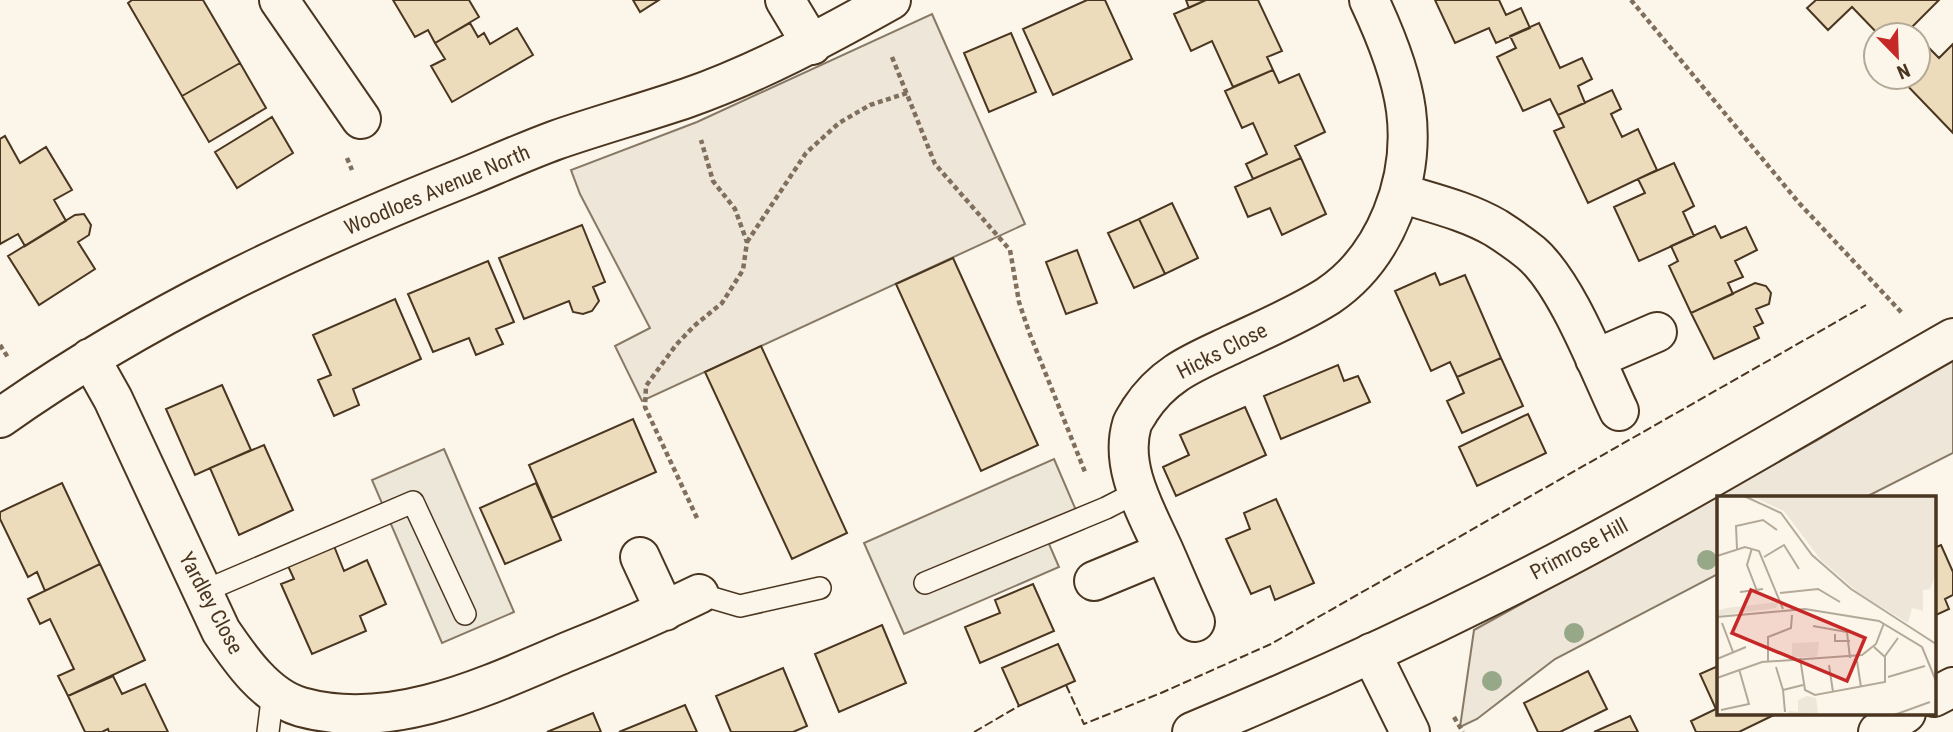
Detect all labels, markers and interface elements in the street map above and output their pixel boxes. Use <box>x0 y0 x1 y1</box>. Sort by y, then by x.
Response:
north arrow <box>1862 21 1932 91</box>
text: N <box>1894 58 1913 84</box>
street label: Woodloes Avenue North <box>341 140 533 240</box>
street label: Hicks Close <box>1173 318 1271 384</box>
inset map <box>1717 496 1936 714</box>
street label: Primrose Hill <box>1526 513 1632 585</box>
street label: Yardley Close <box>174 548 248 658</box>

